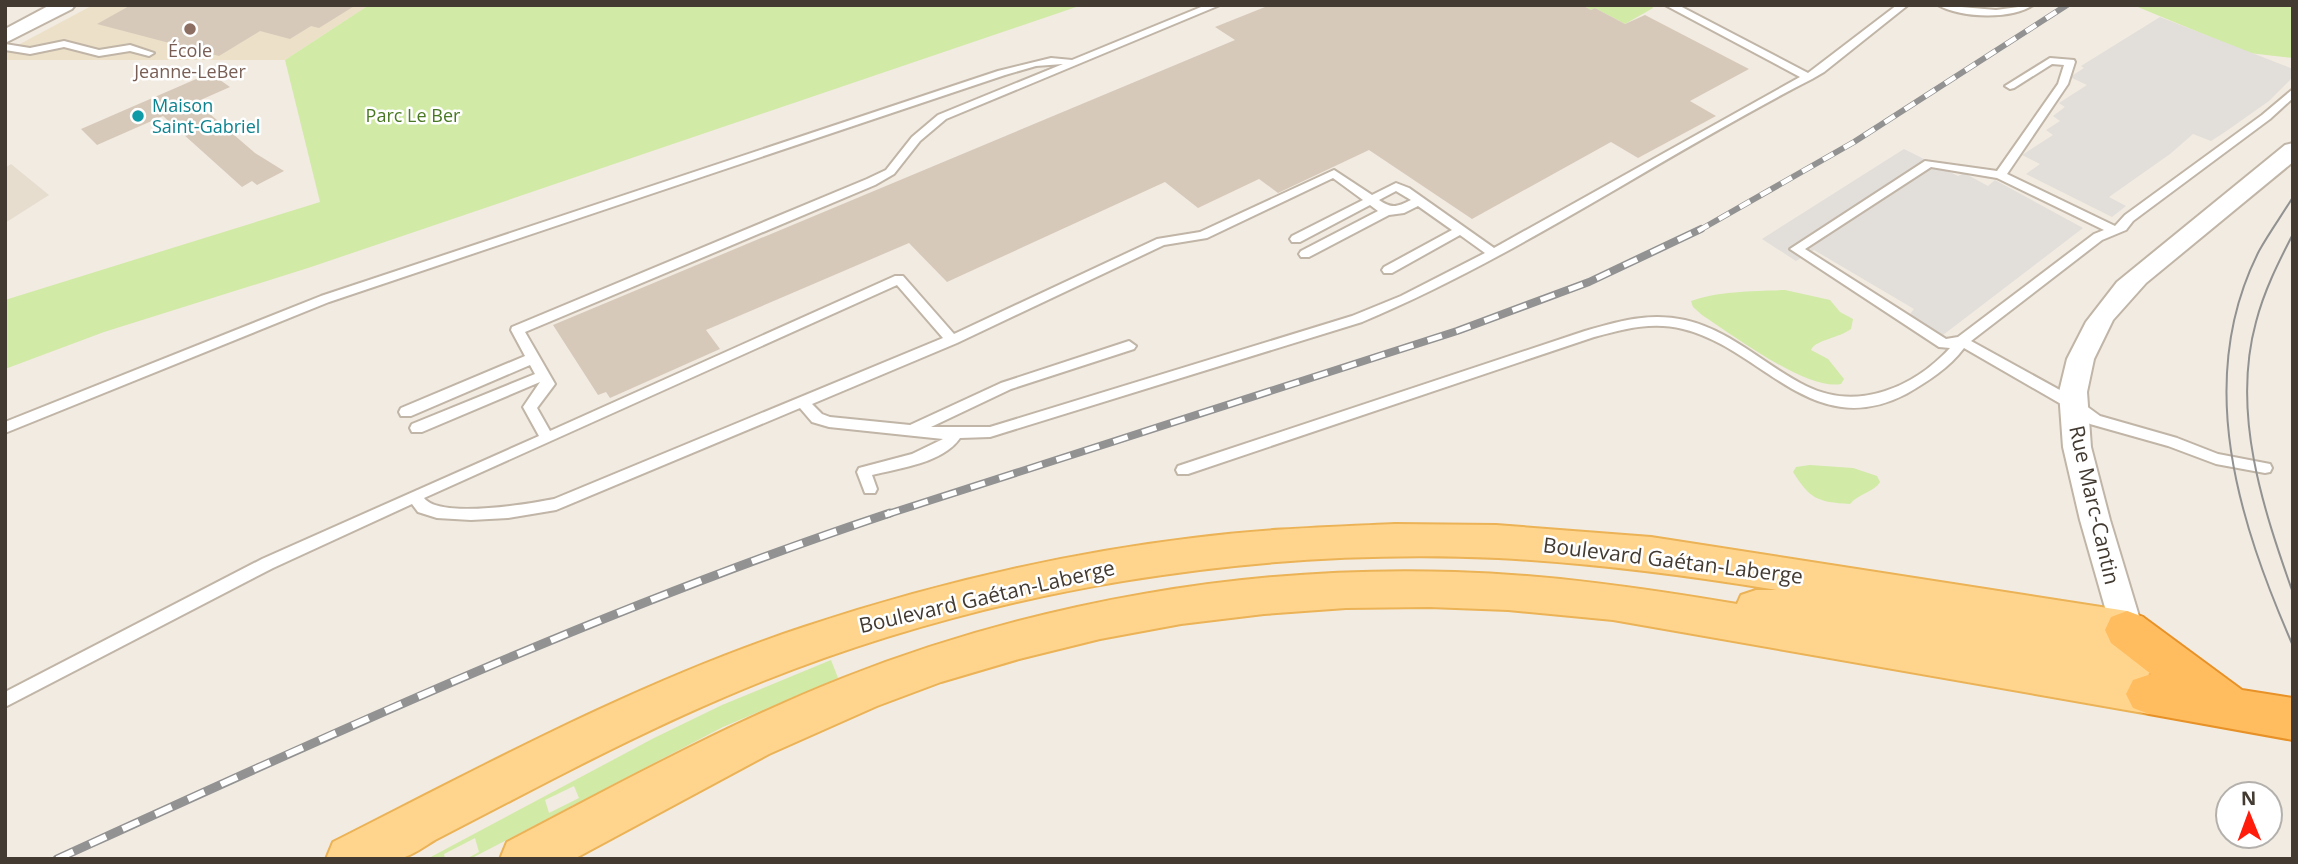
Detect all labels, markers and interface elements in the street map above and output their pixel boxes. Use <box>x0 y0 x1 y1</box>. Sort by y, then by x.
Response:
marker: École Jeanne-LeBer <box>182 21 198 37</box>
place label: École Jeanne-LeBer <box>132 38 246 83</box>
place label: Maison Saint-Gabriel <box>152 93 260 138</box>
park label: Parc Le Ber <box>366 103 461 127</box>
marker: Maison Saint-Gabriel <box>130 108 146 124</box>
street label: Rue Marc-Cantin <box>2063 422 2127 587</box>
street label: Boulevard Gaétan-Laberge <box>1541 530 1805 590</box>
street label: Boulevard Gaétan-Laberge <box>856 553 1117 639</box>
north arrow <box>2214 780 2284 850</box>
text: N <box>2241 785 2257 811</box>

